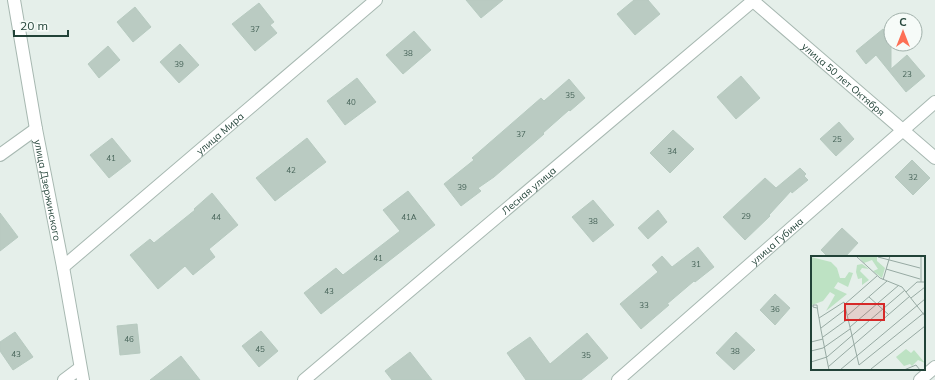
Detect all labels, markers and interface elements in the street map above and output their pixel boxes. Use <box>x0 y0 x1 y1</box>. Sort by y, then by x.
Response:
scale bar <box>14 12 68 38</box>
north arrow <box>883 12 923 52</box>
text: С <box>899 15 907 29</box>
text: 20 m <box>20 18 48 33</box>
house number: 37 <box>250 24 260 34</box>
street label: улица 50 лет Октября <box>799 40 888 119</box>
house number: 38 <box>403 48 413 58</box>
house number: 39 <box>174 59 184 69</box>
house number: 23 <box>902 69 912 79</box>
house number: 35 <box>565 90 575 100</box>
house number: 40 <box>346 97 356 107</box>
street label: улица Мира <box>194 110 247 158</box>
house number: 37 <box>516 129 526 139</box>
house number: 25 <box>832 134 842 144</box>
street label: улица Дзержинского <box>31 138 64 242</box>
house number: 34 <box>667 146 677 156</box>
house number: 41 <box>106 153 116 163</box>
street label: Лесная улица <box>499 164 559 217</box>
house number: 42 <box>286 165 296 175</box>
house number: 32 <box>908 172 918 182</box>
house number: 39 <box>457 182 467 192</box>
house number: 29 <box>741 211 751 221</box>
house number: 44 <box>211 212 221 222</box>
house number: 41А <box>401 212 417 222</box>
street label: улица Губина <box>748 215 806 268</box>
house number: 38 <box>588 216 598 226</box>
house number: 41 <box>373 253 383 263</box>
inset map <box>811 256 925 370</box>
house number: 31 <box>691 259 701 269</box>
house number: 43 <box>324 286 334 296</box>
house number: 33 <box>639 300 649 310</box>
house number: 36 <box>770 304 780 314</box>
house number: 46 <box>124 334 134 344</box>
house number: 45 <box>255 344 265 354</box>
house number: 38 <box>730 346 740 356</box>
house number: 43 <box>11 349 21 359</box>
house number: 35 <box>581 350 591 360</box>

